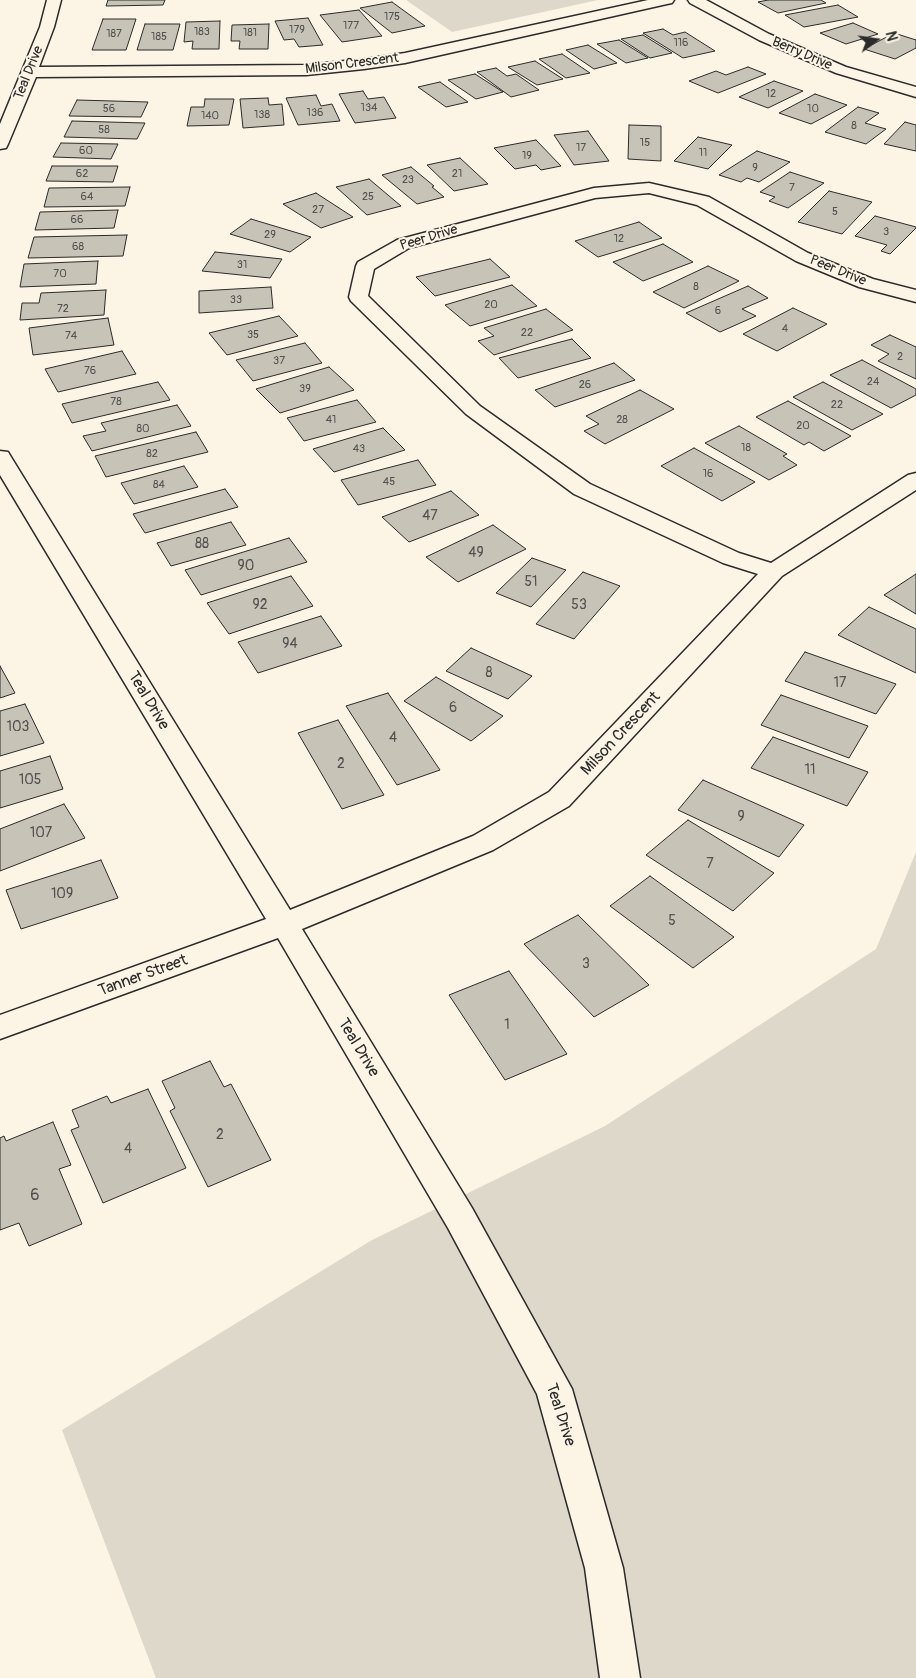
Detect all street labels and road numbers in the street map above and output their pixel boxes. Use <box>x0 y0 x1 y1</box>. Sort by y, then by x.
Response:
street label: Berry Drive <box>769 34 835 74</box>
street label: Teal Drive <box>11 44 47 102</box>
street label: Milson Crescent <box>304 50 400 78</box>
street label: Peer Drive <box>398 221 460 255</box>
street label: Peer Drive <box>807 252 869 290</box>
street label: Teal Drive <box>123 668 173 734</box>
street label: Milson Crescent <box>577 688 665 780</box>
street label: Tanner Street <box>96 951 190 1001</box>
street label: Teal Drive <box>333 1015 383 1081</box>
street label: Teal Drive <box>541 1381 579 1449</box>

